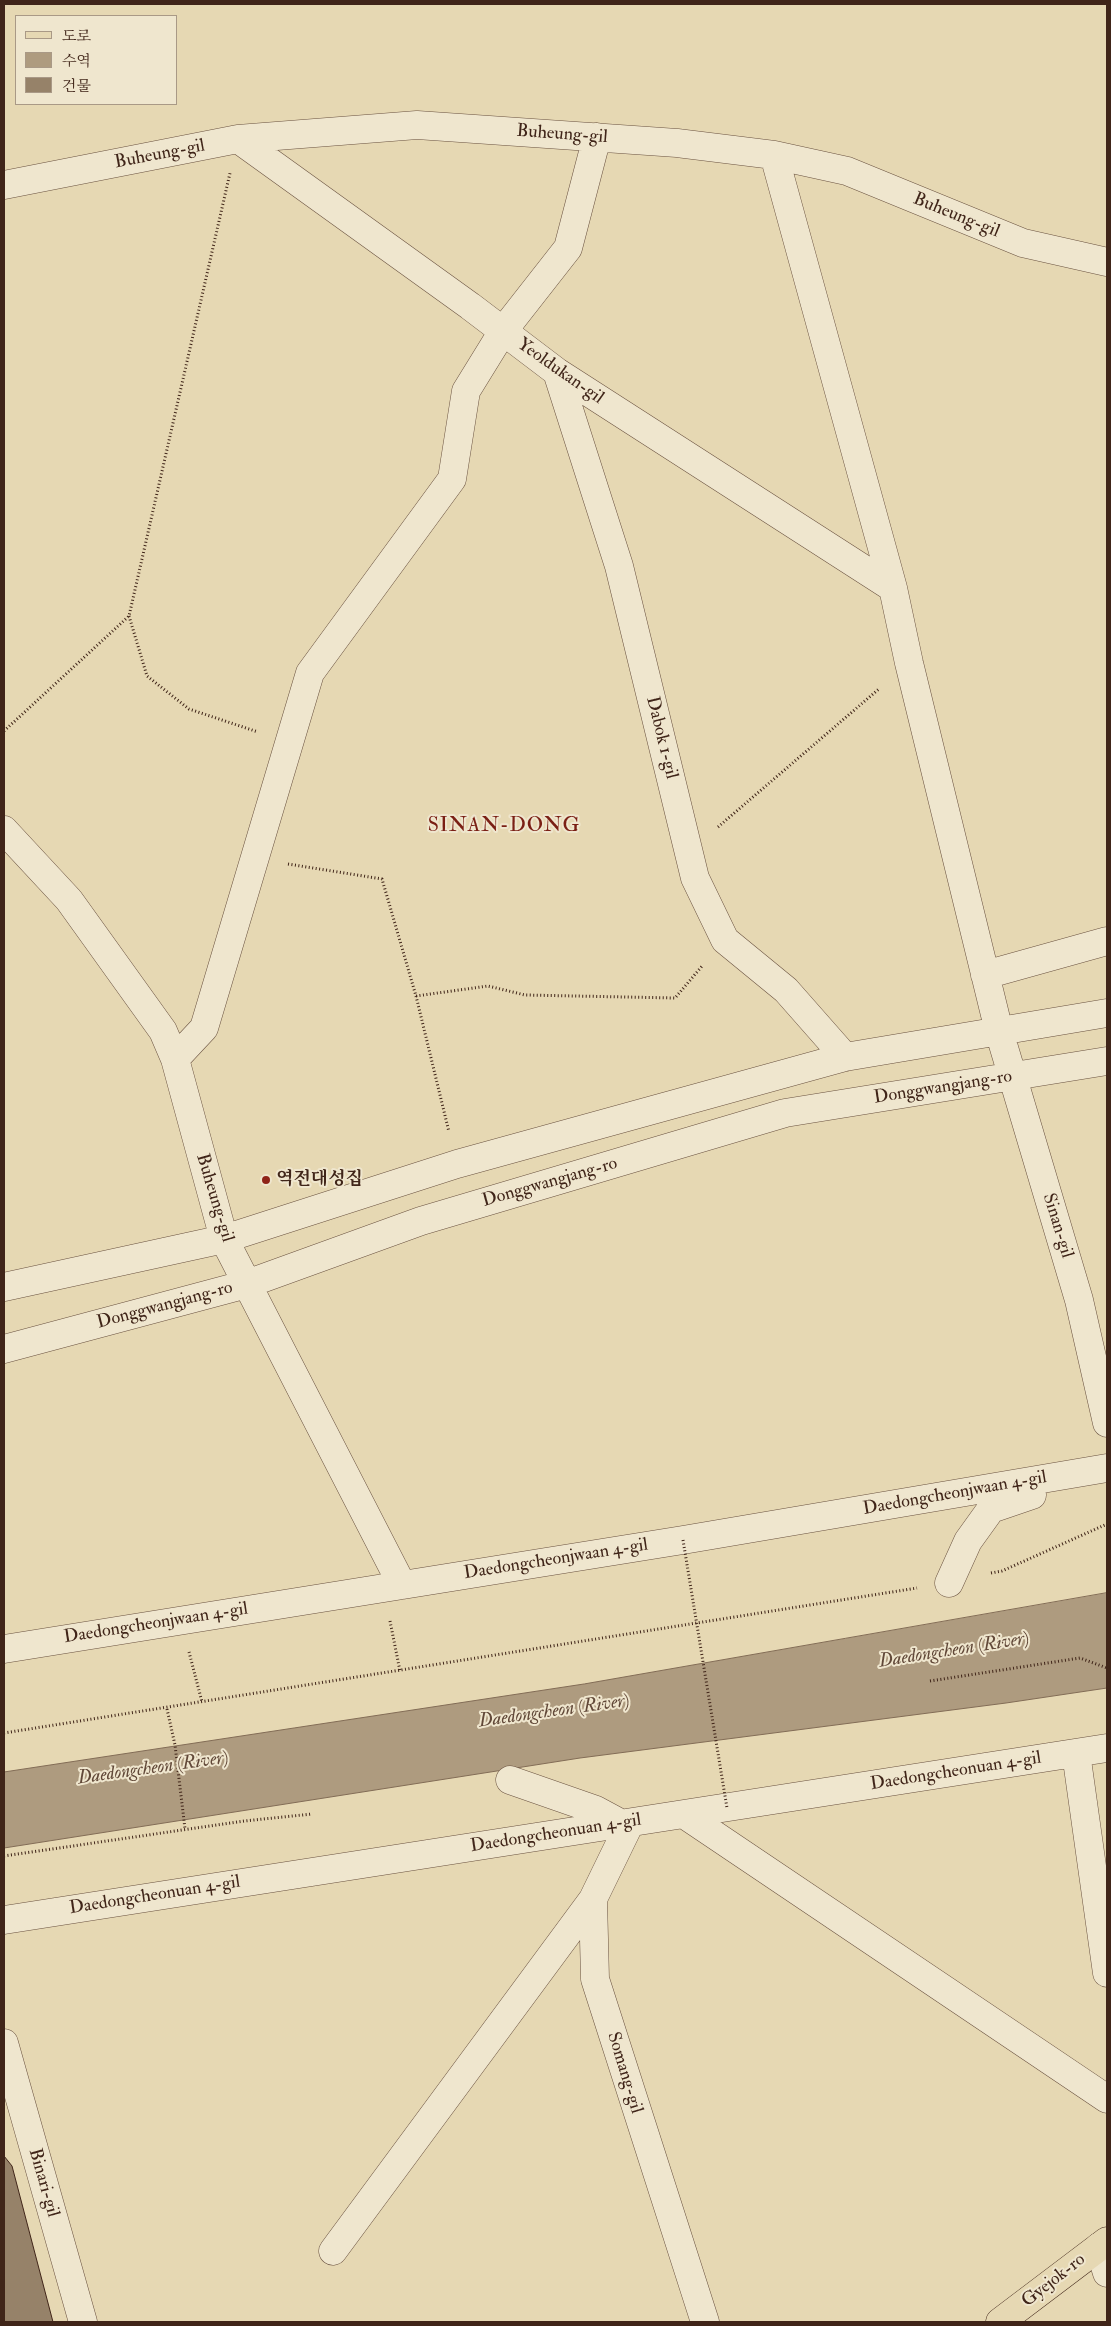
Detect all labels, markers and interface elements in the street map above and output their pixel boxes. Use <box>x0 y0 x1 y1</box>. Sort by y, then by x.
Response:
legend <box>15 15 178 105</box>
text: 도로 <box>62 27 91 46</box>
text: 수역 <box>62 52 91 71</box>
text: 건물 <box>62 77 91 96</box>
street label: Buheung-gil <box>516 121 608 149</box>
street label: Buheung-gil <box>113 136 207 174</box>
street label: Buheung-gil <box>910 189 1002 243</box>
street label: Yeoldukan-gil <box>513 334 607 410</box>
street label: Dabok 1-gil <box>640 695 682 781</box>
district label: SINAN-DONG <box>426 815 582 839</box>
street label: Donggwangjang-ro <box>872 1066 1014 1110</box>
street label: Buheung-gil <box>190 1151 238 1245</box>
street label: Donggwangjang-ro <box>480 1153 620 1213</box>
place label: 역전대성집 <box>276 1169 363 1191</box>
marker: 역전대성집 <box>260 1174 272 1186</box>
street label: Sinan-gil <box>1037 1191 1077 1261</box>
street label: Donggwangjang-ro <box>95 1277 235 1335</box>
street label: Daedongcheonjwaan 4-gil <box>862 1467 1048 1521</box>
street label: Daedongcheonjwaan 4-gil <box>462 1535 650 1585</box>
street label: Daedongcheonjwaan 4-gil <box>62 1599 250 1649</box>
water label: Daedongcheon (River) <box>877 1628 1031 1674</box>
water label: Daedongcheon (River) <box>477 1690 631 1734</box>
water label: Daedongcheon (River) <box>76 1747 230 1791</box>
street label: Daedongcheonuan 4-gil <box>869 1748 1043 1796</box>
street label: Daedongcheonuan 4-gil <box>469 1810 643 1858</box>
street label: Daedongcheonuan 4-gil <box>68 1872 242 1920</box>
street label: Somang-gil <box>601 2030 647 2116</box>
street label: Binari-gil <box>23 2146 63 2220</box>
street label: Gyejok-ro <box>1018 2249 1090 2313</box>

